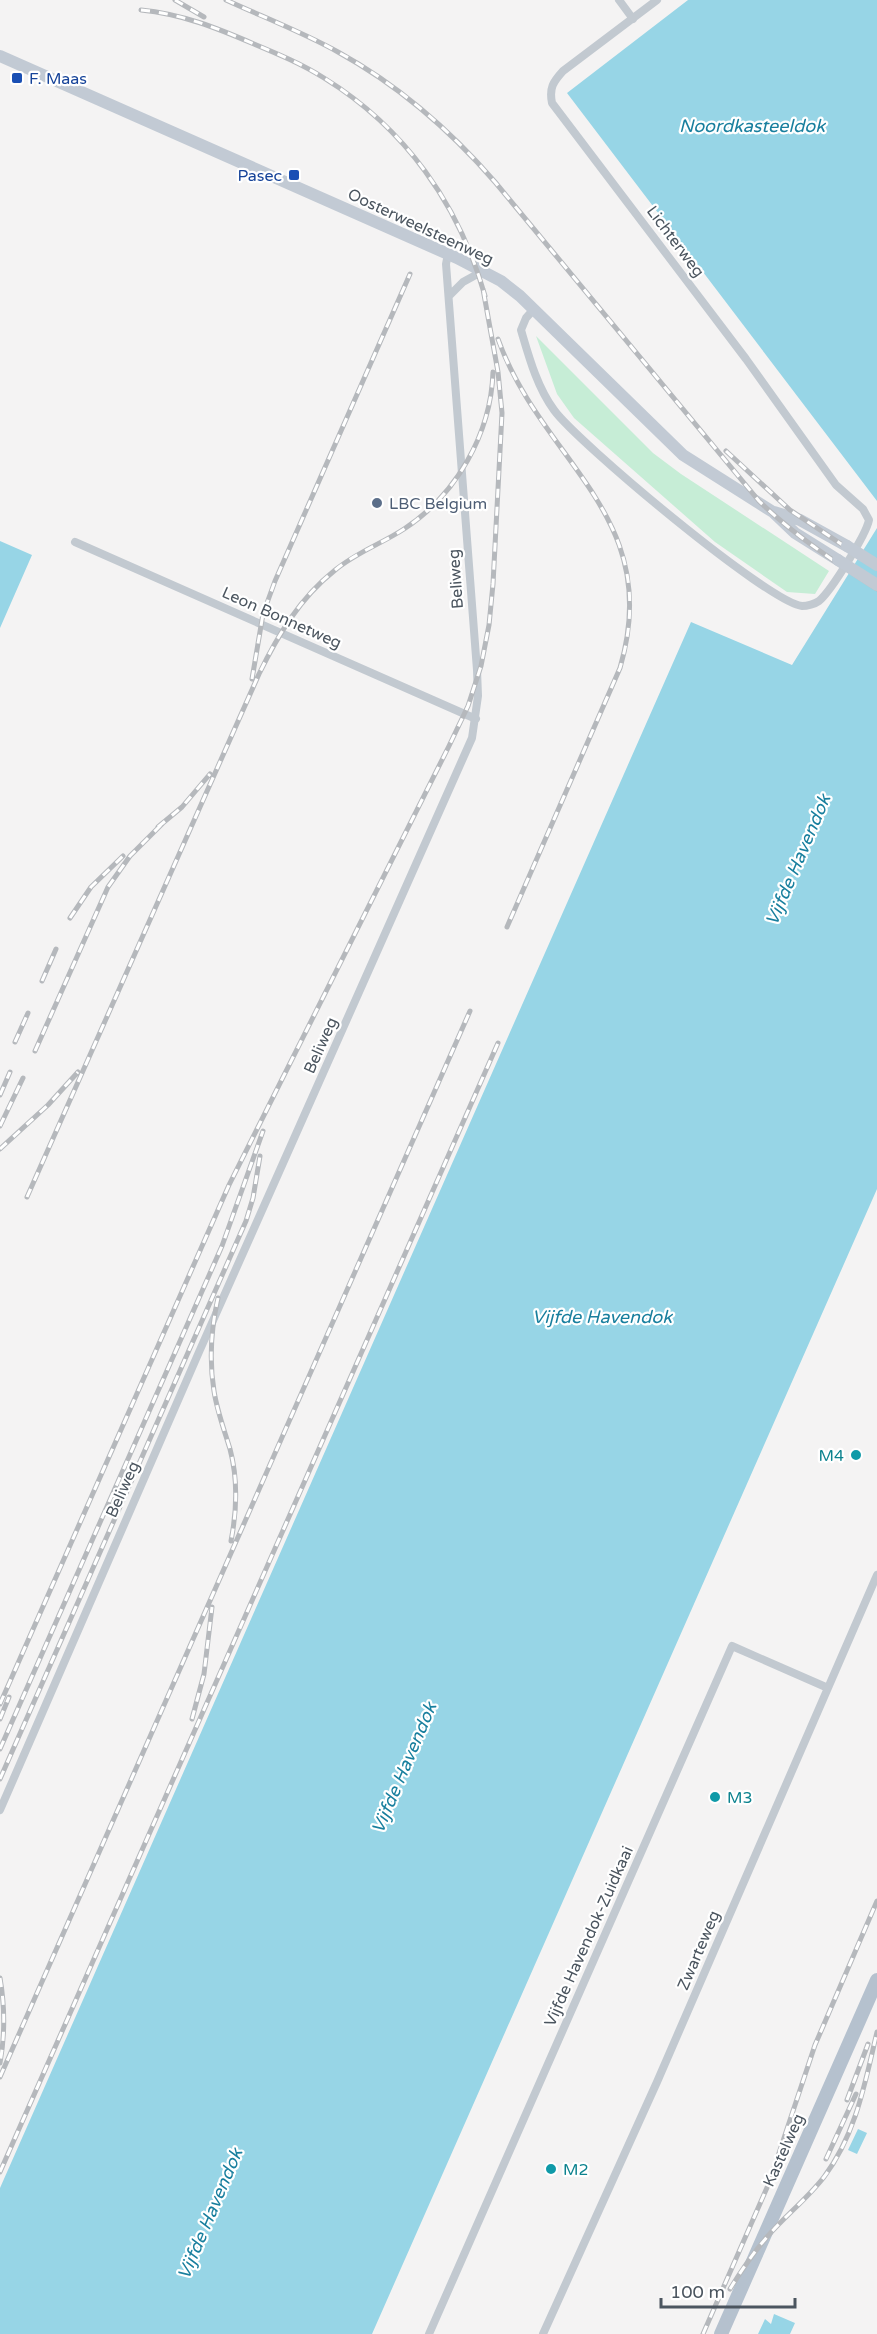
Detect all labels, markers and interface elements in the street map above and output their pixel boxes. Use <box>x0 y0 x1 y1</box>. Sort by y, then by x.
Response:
place label: F. Maas <box>29 69 87 89</box>
marker: F. Maas <box>10 71 24 85</box>
water label: Noordkasteeldok <box>679 115 826 137</box>
place label: Pasec <box>237 166 282 186</box>
marker: Pasec <box>287 168 301 182</box>
street label: Oosterweelsteenweg <box>344 184 497 270</box>
street label: Lichterweg <box>642 202 709 281</box>
place label: LBC Belgium <box>389 494 487 514</box>
marker: LBC Belgium <box>370 496 384 510</box>
street label: Beliweg <box>444 548 468 609</box>
street label: Leon Bonnetweg <box>219 583 345 653</box>
water label: Vijfde Havendok <box>760 790 836 929</box>
street label: Beliweg <box>300 1014 342 1077</box>
water label: Vijfde Havendok <box>532 1306 673 1328</box>
place label: M4 <box>818 1446 844 1466</box>
marker: M4 <box>849 1448 863 1462</box>
street label: Beliweg <box>102 1458 144 1521</box>
water label: Vijfde Havendok <box>366 1698 442 1837</box>
place label: M3 <box>727 1788 753 1808</box>
marker: M3 <box>708 1790 722 1804</box>
street label: Vijfde Havendok-Zuidkaai <box>540 1843 638 2030</box>
street label: Zwarteweg <box>673 1908 725 1993</box>
street label: Kastelweg <box>759 2111 809 2190</box>
water label: Vijfde Havendok <box>172 2144 248 2283</box>
place label: M2 <box>563 2160 589 2180</box>
marker: M2 <box>544 2162 558 2176</box>
scale bar <box>661 2271 794 2309</box>
text: 100 m <box>670 2281 725 2303</box>

